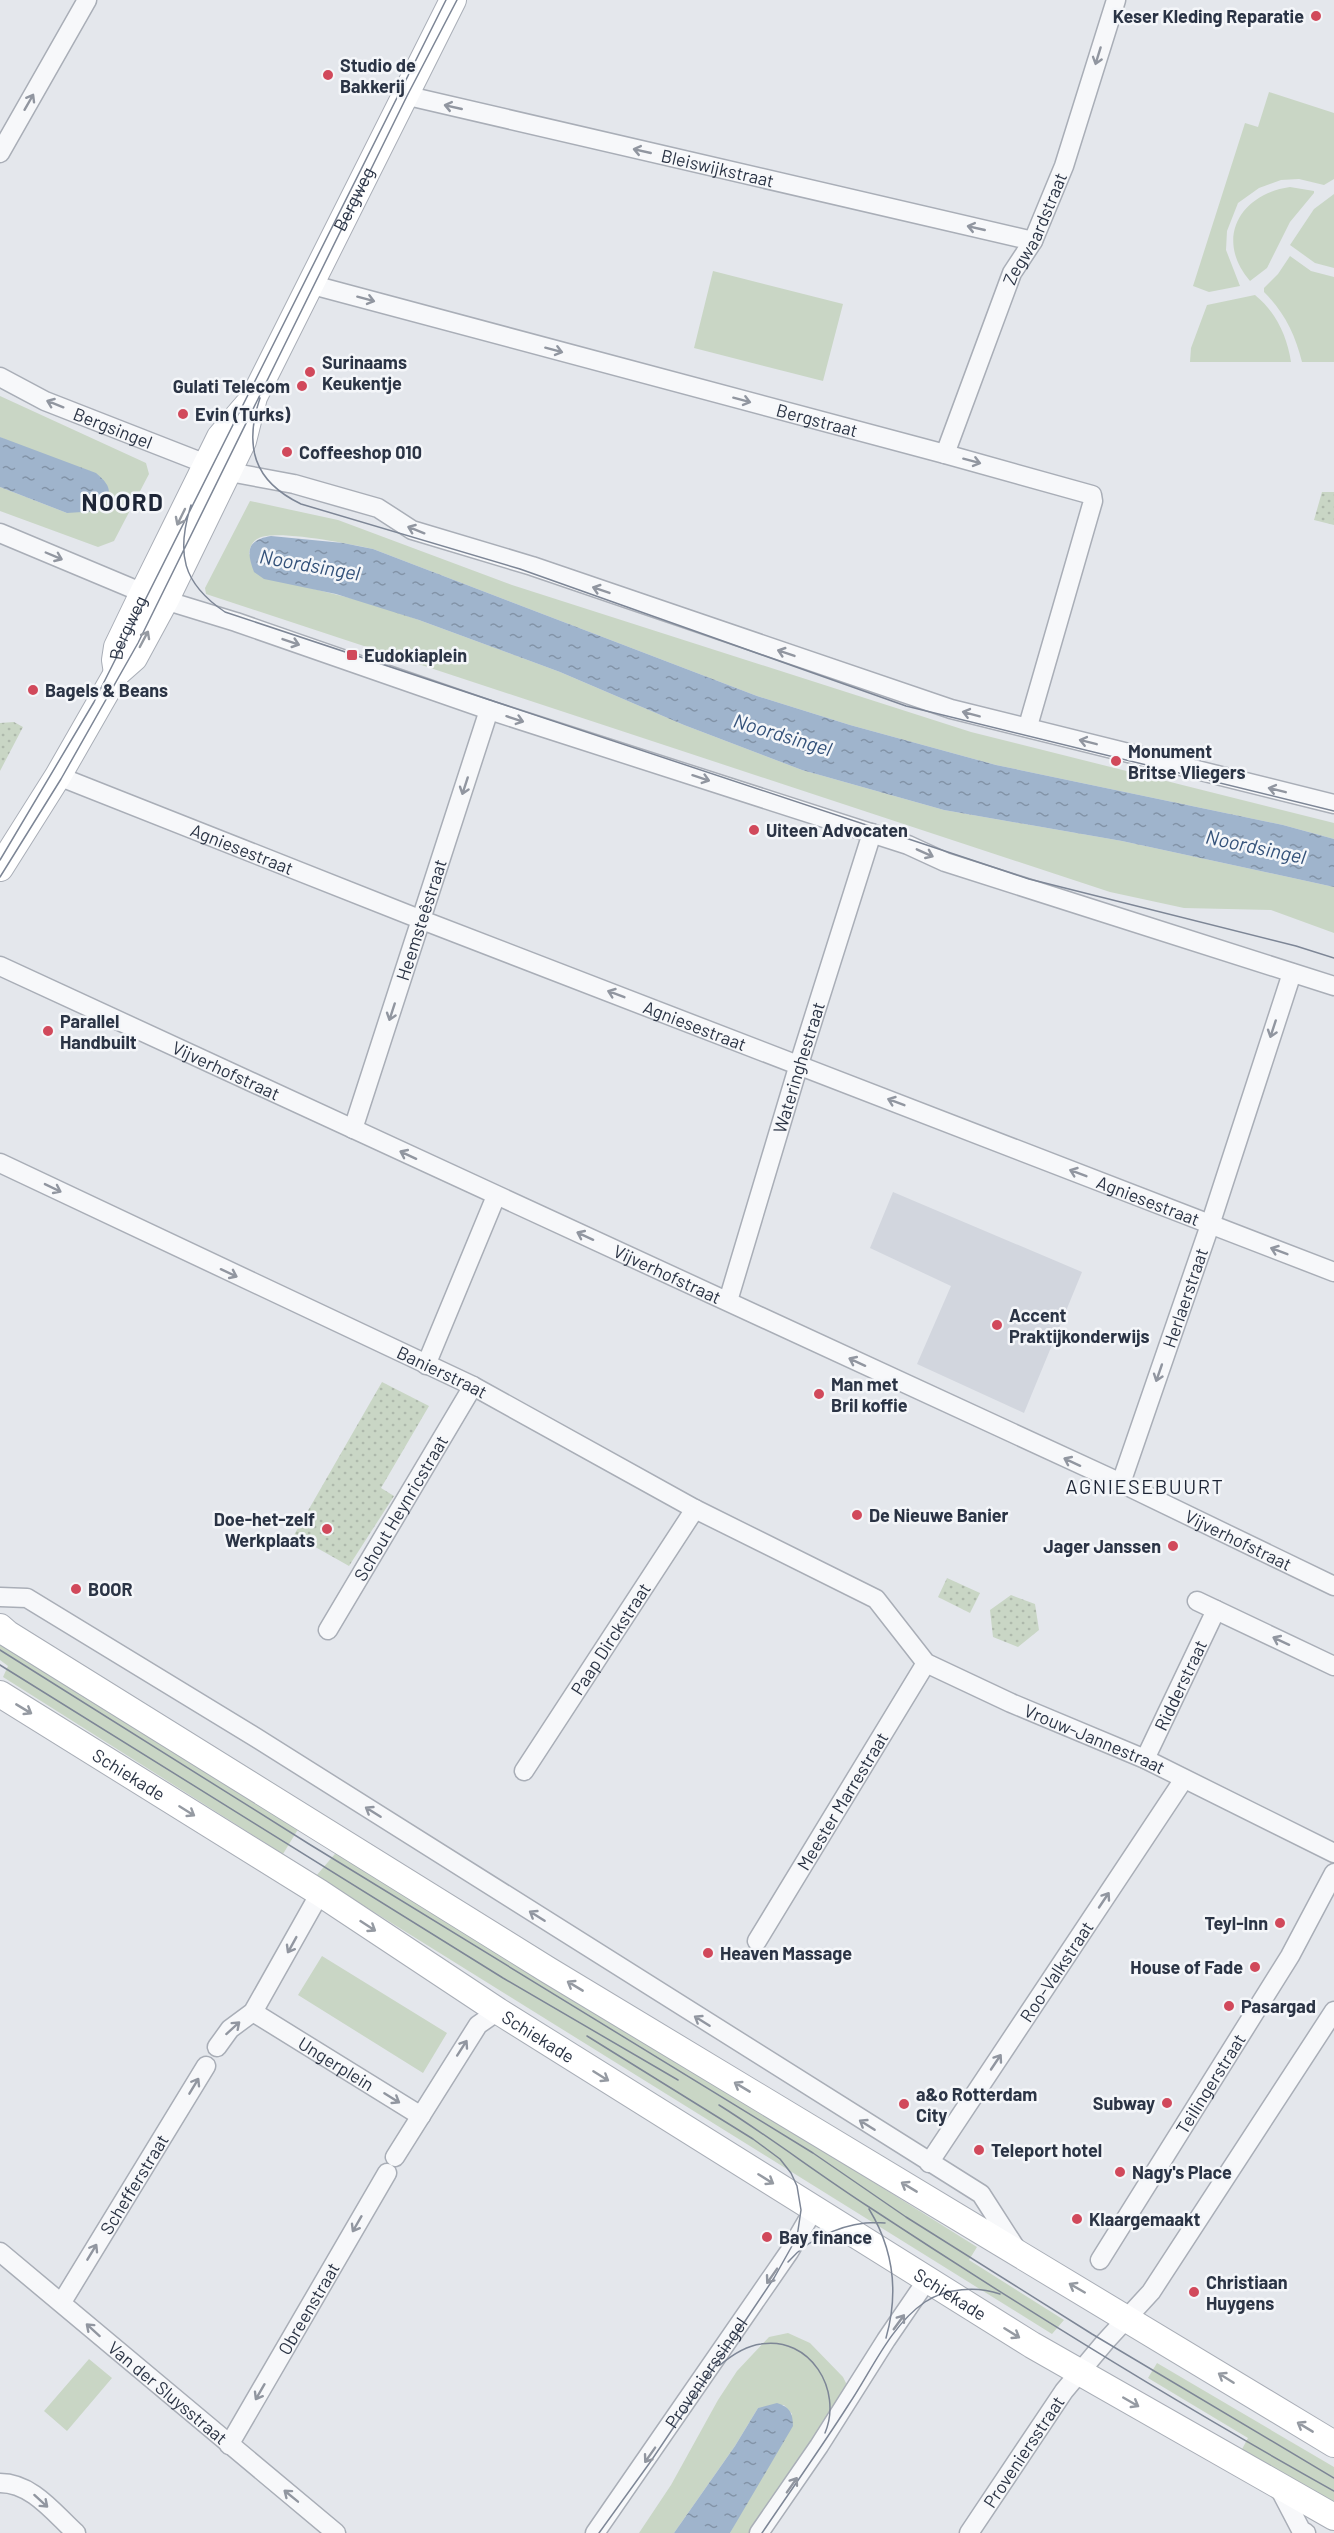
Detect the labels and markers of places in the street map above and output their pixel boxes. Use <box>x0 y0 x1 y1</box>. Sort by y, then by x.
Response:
place label: Keser Kleding Reparatie <box>1113 5 1304 27</box>
marker: Keser Kleding Reparatie <box>1309 9 1323 23</box>
place label: Studio de Bakkerij <box>340 54 416 97</box>
marker: Studio de Bakkerij <box>321 68 335 82</box>
place label: Surinaams Keukentje <box>322 351 407 394</box>
marker: Surinaams Keukentje <box>303 365 317 379</box>
place label: Gulati Telecom <box>173 375 290 397</box>
marker: Gulati Telecom <box>295 379 309 393</box>
place label: Evin (Turks) <box>195 403 291 425</box>
marker: Evin (Turks) <box>176 407 190 421</box>
place label: Coffeeshop 010 <box>299 441 422 463</box>
marker: Coffeeshop 010 <box>280 445 294 459</box>
place label: Eudokiaplein <box>364 644 467 666</box>
marker: Eudokiaplein <box>345 648 359 662</box>
place label: Bagels & Beans <box>45 679 168 701</box>
marker: Bagels & Beans <box>26 683 40 697</box>
place label: Monument Britse Vliegers <box>1128 740 1246 783</box>
marker: Monument Britse Vliegers <box>1109 754 1123 768</box>
place label: Uiteen Advocaten <box>766 819 908 841</box>
marker: Uiteen Advocaten <box>747 823 761 837</box>
place label: Parallel Handbuilt <box>60 1010 137 1053</box>
marker: Parallel Handbuilt <box>41 1024 55 1038</box>
place label: Accent Praktijkonderwijs <box>1009 1304 1150 1347</box>
marker: Accent Praktijkonderwijs <box>990 1318 1004 1332</box>
place label: Man met Bril koffie <box>831 1373 908 1416</box>
marker: Man met Bril koffie <box>812 1387 826 1401</box>
place label: De Nieuwe Banier <box>869 1504 1009 1526</box>
place label: Doe-het-zelf Werkplaats <box>214 1508 315 1551</box>
marker: De Nieuwe Banier <box>850 1508 864 1522</box>
marker: Doe-het-zelf Werkplaats <box>320 1522 334 1536</box>
place label: Jager Janssen <box>1043 1535 1161 1557</box>
marker: Jager Janssen <box>1166 1539 1180 1553</box>
place label: BOOR <box>88 1578 133 1600</box>
marker: BOOR <box>69 1582 83 1596</box>
place label: Teyl-Inn <box>1204 1912 1268 1934</box>
marker: Teyl-Inn <box>1273 1916 1287 1930</box>
place label: Heaven Massage <box>720 1942 852 1964</box>
marker: Heaven Massage <box>701 1946 715 1960</box>
place label: House of Fade <box>1130 1956 1243 1978</box>
marker: House of Fade <box>1248 1960 1262 1974</box>
place label: Pasargad <box>1241 1995 1316 2017</box>
marker: Pasargad <box>1222 1999 1236 2013</box>
place label: a&o Rotterdam City <box>916 2083 1037 2126</box>
place label: Subway <box>1093 2092 1155 2114</box>
marker: Subway <box>1160 2096 1174 2110</box>
marker: a&o Rotterdam City <box>897 2097 911 2111</box>
place label: Teleport hotel <box>991 2139 1102 2161</box>
marker: Teleport hotel <box>972 2143 986 2157</box>
place label: Nagy's Place <box>1132 2161 1232 2183</box>
marker: Nagy's Place <box>1113 2165 1127 2179</box>
place label: Klaargemaakt <box>1089 2208 1201 2230</box>
marker: Klaargemaakt <box>1070 2212 1084 2226</box>
place label: Bay finance <box>779 2226 872 2248</box>
marker: Bay finance <box>760 2230 774 2244</box>
place label: Christiaan Huygens <box>1206 2271 1288 2314</box>
marker: Christiaan Huygens <box>1187 2285 1201 2299</box>

